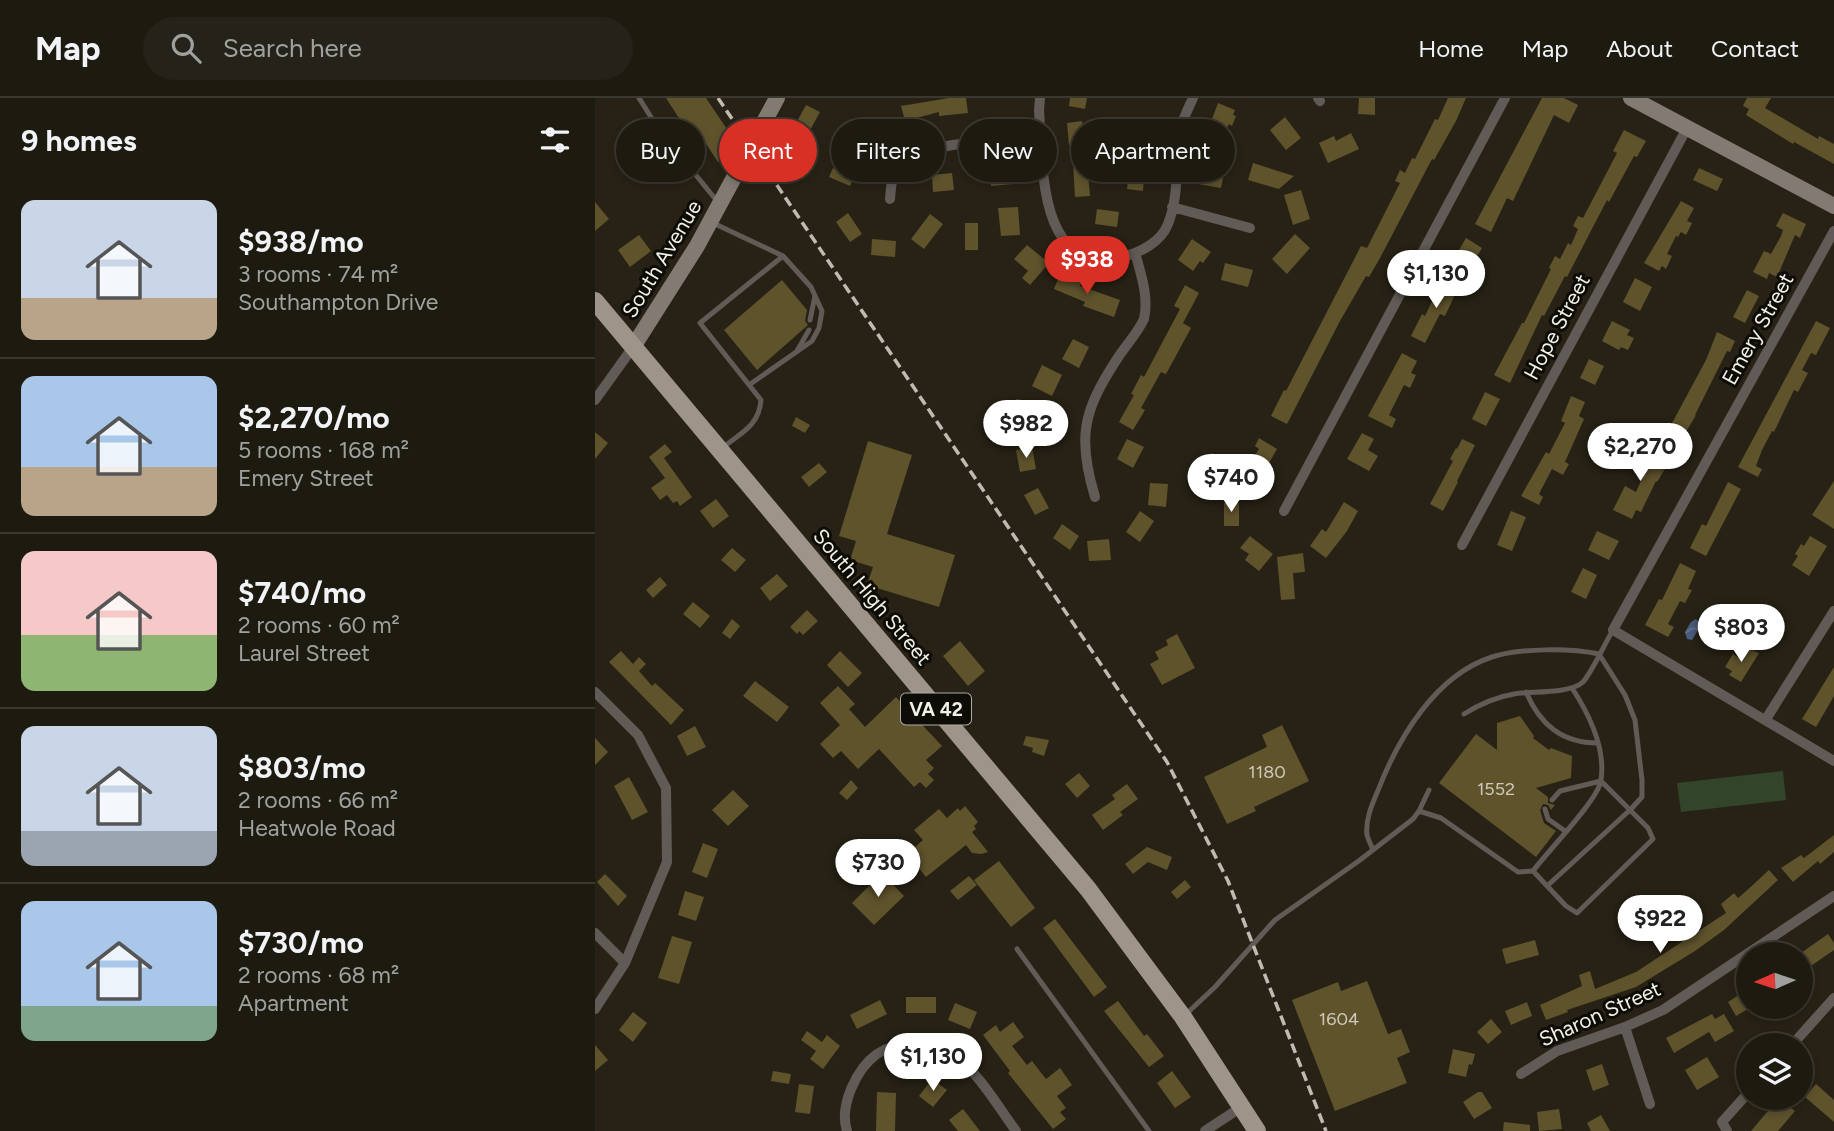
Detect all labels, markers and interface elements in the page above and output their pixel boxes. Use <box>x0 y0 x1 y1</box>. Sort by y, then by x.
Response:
search box <box>143 17 633 80</box>
text: Map <box>35 29 101 68</box>
icon: search <box>167 29 205 67</box>
text: Search here <box>223 32 362 64</box>
text: Home <box>1418 34 1484 63</box>
text: Map <box>1522 34 1568 63</box>
text: About <box>1606 34 1673 63</box>
text: Contact <box>1711 34 1799 63</box>
chip: Buy <box>616 119 705 182</box>
chip: Rent <box>719 119 817 182</box>
chip: Filters <box>831 119 945 182</box>
chip: New <box>959 119 1057 182</box>
chip: Apartment <box>1071 119 1235 182</box>
icon: filters <box>536 121 574 159</box>
text: 9 homes <box>21 122 137 159</box>
street label: South Avenue <box>617 195 706 322</box>
text: $938/mo <box>238 223 364 260</box>
icon: home <box>77 228 161 312</box>
pin: $938 <box>1046 236 1128 296</box>
text: $938 <box>1061 245 1113 273</box>
pin: $1,130 <box>1379 250 1493 310</box>
text: $1,130 <box>1403 259 1469 287</box>
text: 3 rooms · 74 m² <box>238 260 398 288</box>
street label: Emery Street <box>1717 268 1799 389</box>
street label: Hope Street <box>1518 270 1595 384</box>
text: Southampton Drive <box>238 288 438 316</box>
text: $2,270/mo <box>238 399 390 436</box>
pin: $982 <box>985 400 1067 460</box>
icon: home <box>77 404 161 488</box>
text: $982 <box>999 409 1053 437</box>
pin: $2,270 <box>1583 424 1697 483</box>
text: $2,270 <box>1604 432 1676 460</box>
text: 5 rooms · 168 m² <box>238 436 409 464</box>
pin: $740 <box>1190 454 1272 514</box>
text: $740 <box>1204 463 1259 491</box>
text: Emery Street <box>238 464 374 492</box>
street label: South High Street <box>808 523 937 670</box>
text: $740/mo <box>238 574 366 611</box>
icon: home <box>77 579 161 663</box>
pin: $803 <box>1700 604 1782 664</box>
text: 2 rooms · 60 m² <box>238 611 400 639</box>
text: $803 <box>1714 613 1768 641</box>
text: Laurel Street <box>238 639 370 667</box>
road number: VA 42 <box>901 694 971 724</box>
text: $803/mo <box>238 749 366 786</box>
icon: home <box>77 754 161 838</box>
house number: 1180 <box>1248 761 1286 783</box>
house number: 1552 <box>1477 778 1515 800</box>
text: 2 rooms · 66 m² <box>238 786 398 814</box>
text: Heatwole Road <box>238 814 396 842</box>
pin: $730 <box>837 840 919 899</box>
text: $730 <box>851 848 905 876</box>
pin: $922 <box>1619 896 1701 955</box>
text: $922 <box>1634 904 1686 932</box>
text: $730/mo <box>238 924 364 961</box>
icon: home <box>77 929 161 1013</box>
north arrow <box>1736 942 1813 1018</box>
map controls <box>1736 942 1813 1110</box>
text: 2 rooms · 68 m² <box>238 961 399 989</box>
street label: Sharon Street <box>1535 976 1664 1051</box>
text: Apartment <box>238 989 349 1017</box>
house number: 1604 <box>1319 1008 1359 1030</box>
button: layers <box>1736 1033 1813 1110</box>
pin: $1,130 <box>876 1034 990 1093</box>
text: $1,130 <box>900 1042 966 1070</box>

